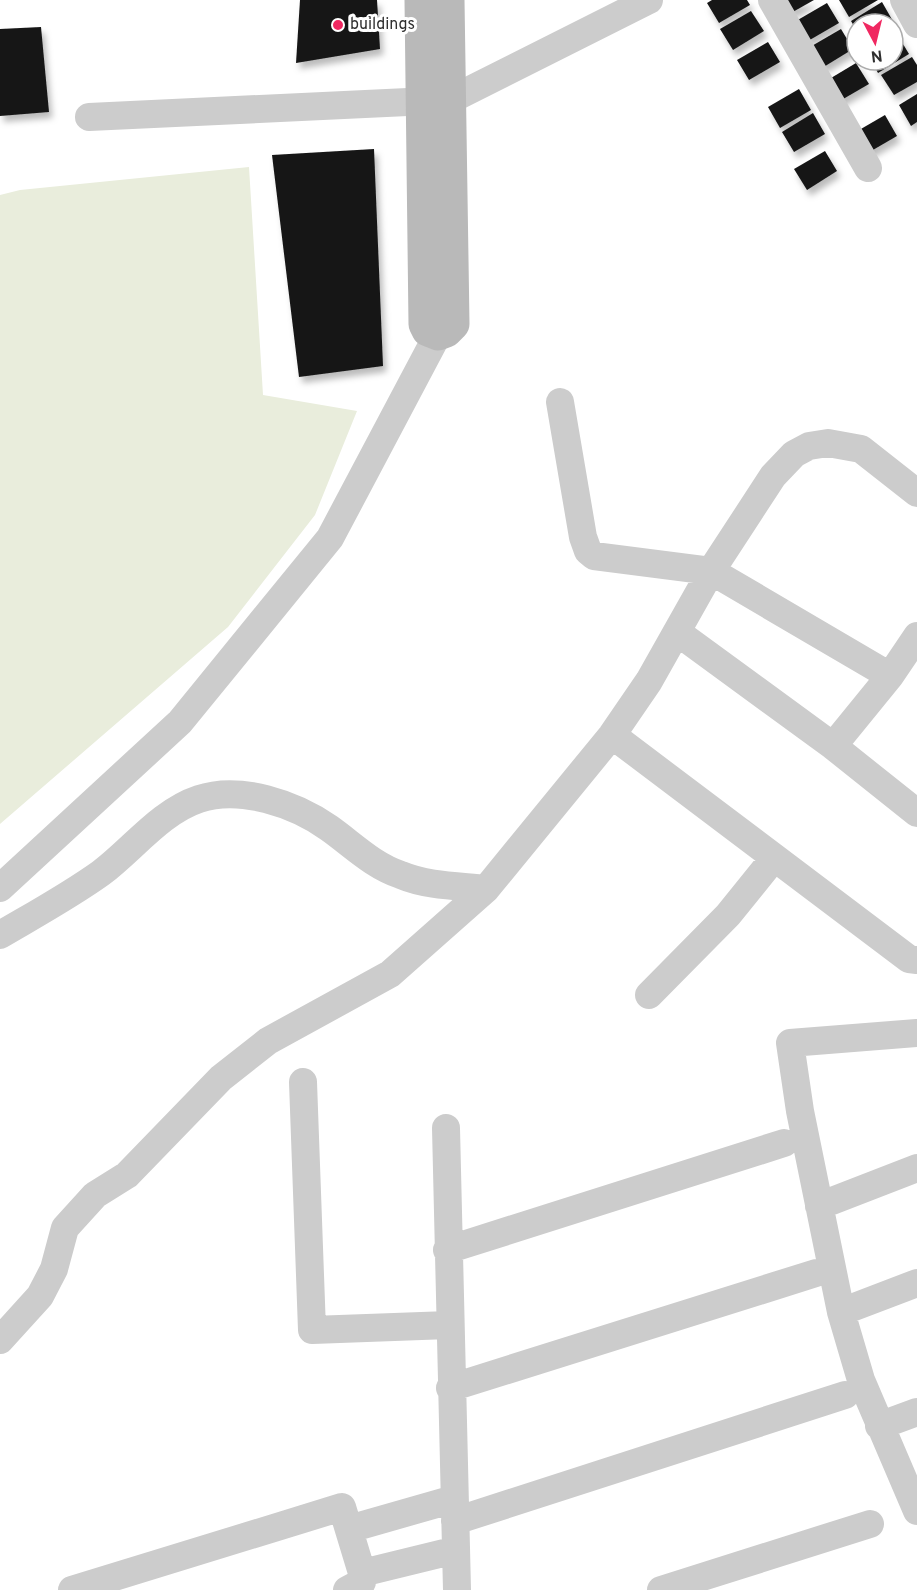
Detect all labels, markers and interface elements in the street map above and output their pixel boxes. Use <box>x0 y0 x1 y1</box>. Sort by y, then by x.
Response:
north arrow <box>845 12 905 72</box>
place label: buildings <box>350 15 415 35</box>
marker: buildings <box>331 18 345 32</box>
text: N <box>870 44 884 66</box>

